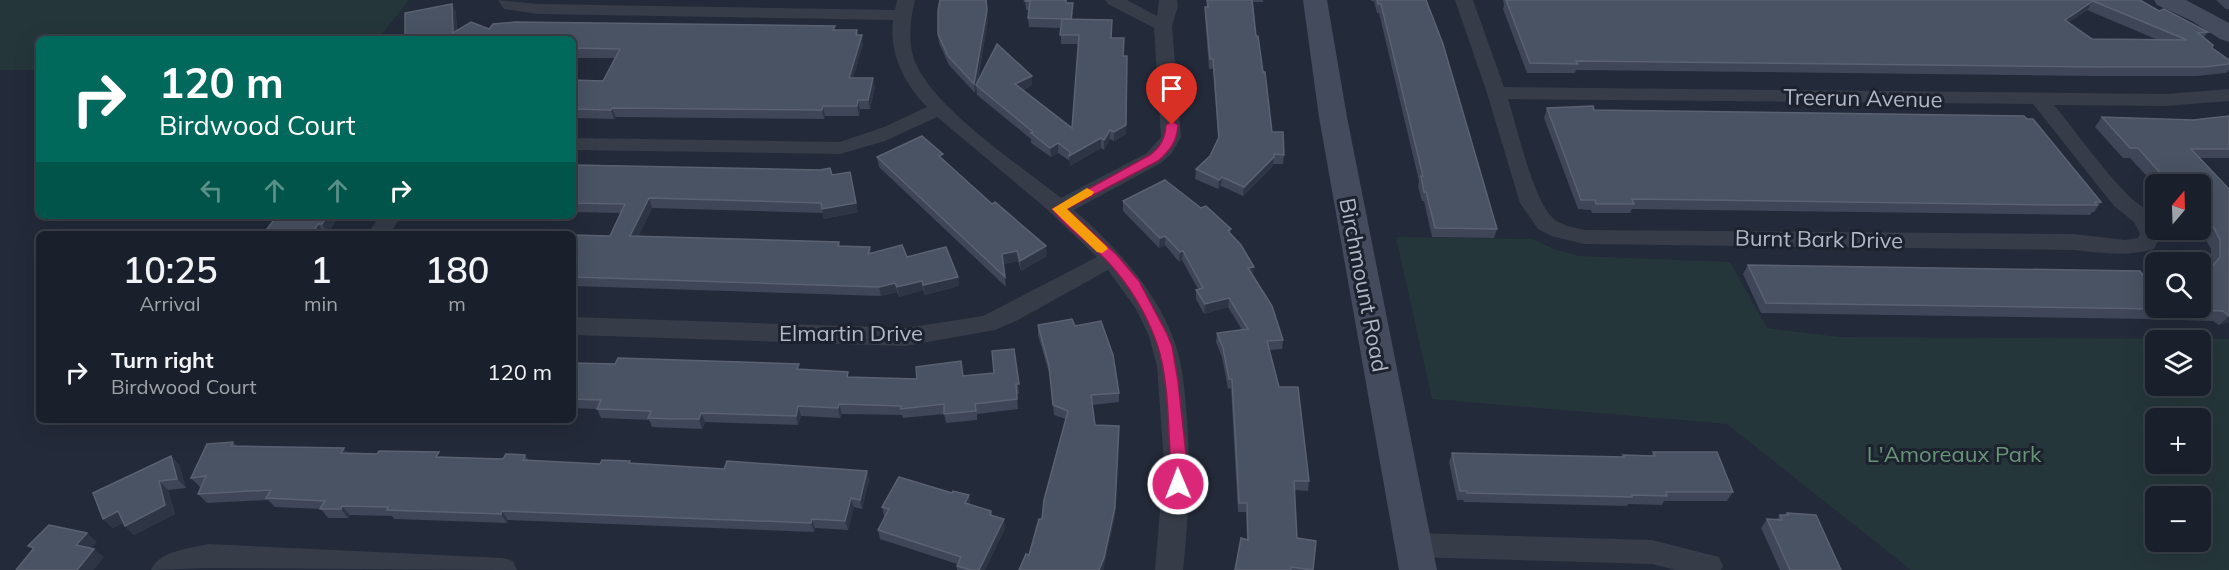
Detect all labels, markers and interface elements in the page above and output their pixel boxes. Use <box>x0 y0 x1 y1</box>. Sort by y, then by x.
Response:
text: 120 m <box>159 56 284 109</box>
icon: right <box>60 60 138 138</box>
pin <box>1146 63 1197 125</box>
icon: arrive <box>1155 72 1188 105</box>
street label: Treerun Avenue <box>1783 83 1943 113</box>
text: Birdwood Court <box>159 108 355 142</box>
icon: left <box>195 174 228 207</box>
icon: ahead <box>258 174 291 207</box>
icon: ahead <box>321 174 354 207</box>
icon: right <box>384 174 417 207</box>
north arrow <box>2145 174 2211 240</box>
map controls <box>2145 174 2211 552</box>
street label: Birchmount Road <box>1333 196 1395 374</box>
street label: Burnt Bark Drive <box>1735 224 1903 254</box>
text: 10:25 <box>123 247 217 292</box>
text: 1 <box>310 247 332 292</box>
text: 180 <box>425 247 489 292</box>
button: search <box>2145 252 2211 318</box>
text: Arrival <box>139 291 201 316</box>
text: min <box>304 291 338 316</box>
text: m <box>448 291 466 316</box>
street label: Elmartin Drive <box>779 319 923 347</box>
button: layers <box>2145 330 2211 396</box>
text: Turn right <box>111 346 214 374</box>
icon: right <box>60 356 93 389</box>
text: 120 m <box>487 358 552 386</box>
text: Birdwood Court <box>111 374 257 399</box>
button: + <box>2145 408 2211 474</box>
park label: L'Amoreaux Park <box>1867 440 2042 468</box>
position arrow <box>1146 452 1210 516</box>
button: − <box>2145 486 2211 552</box>

